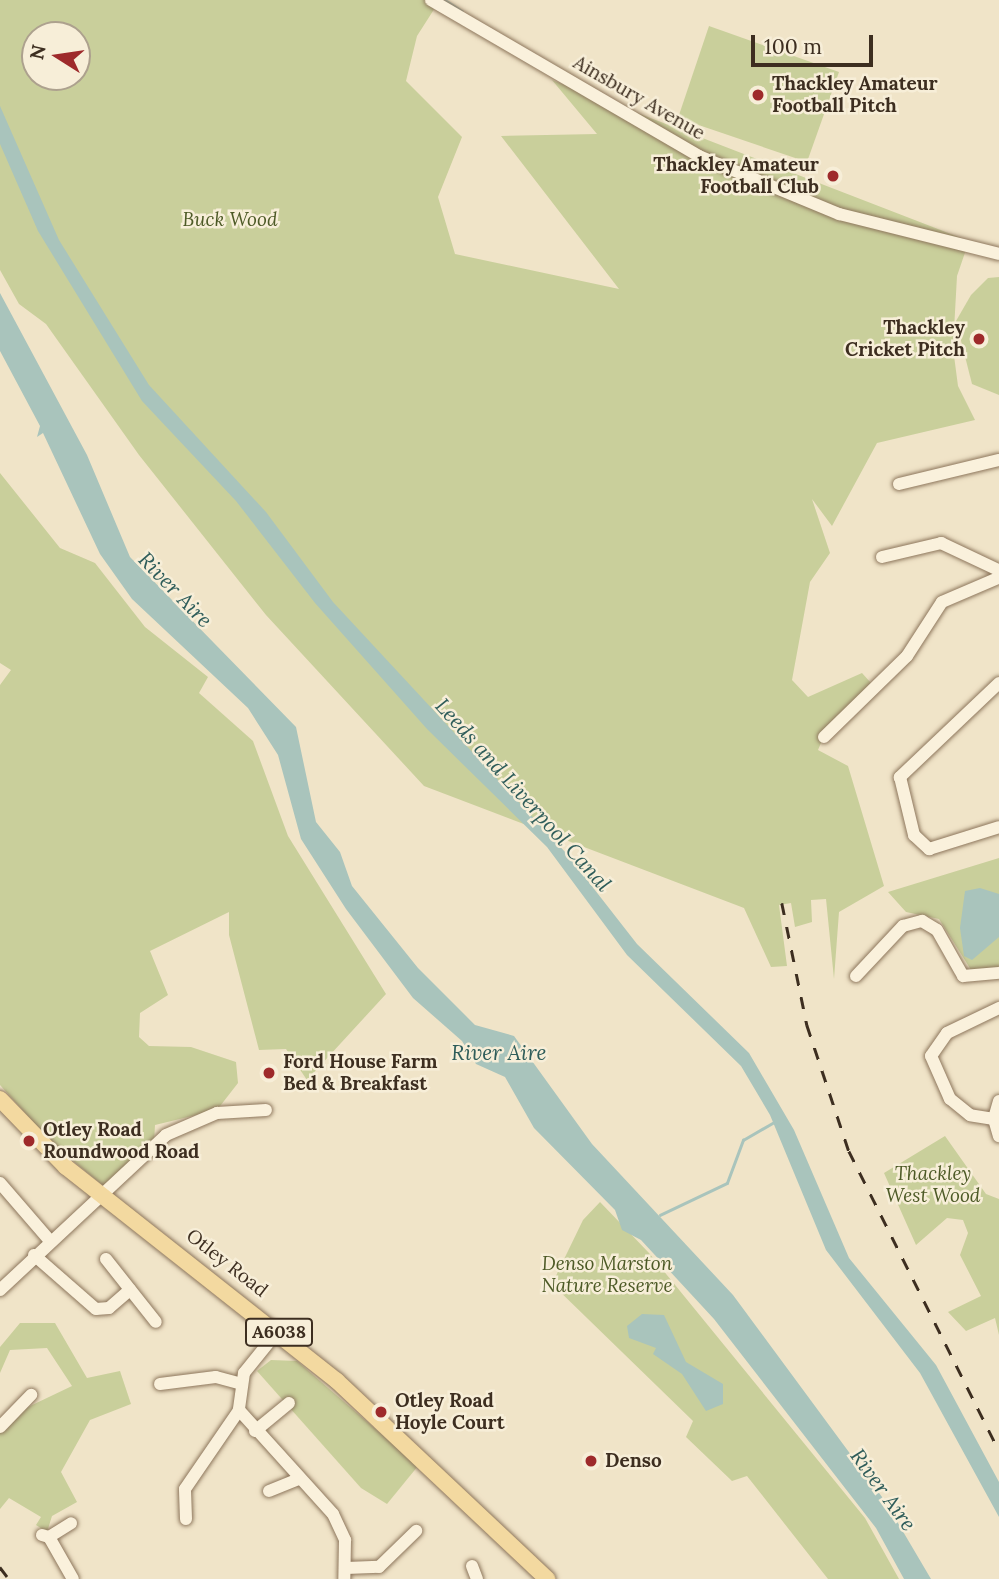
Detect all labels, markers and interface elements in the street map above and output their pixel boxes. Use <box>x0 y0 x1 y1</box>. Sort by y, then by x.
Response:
north arrow <box>21 21 91 91</box>
scale bar <box>754 21 876 65</box>
text: 100 m <box>764 33 822 60</box>
text: N <box>24 42 51 62</box>
street label: Ainsbury Avenue <box>569 51 709 145</box>
place label: Thackley Amateur Football Pitch <box>772 73 938 117</box>
marker: Thackley Amateur Football Pitch <box>750 87 766 103</box>
place label: Thackley Amateur Football Club <box>653 154 819 198</box>
marker: Thackley Amateur Football Club <box>825 168 841 184</box>
park label: Buck Wood <box>183 209 277 231</box>
place label: Thackley Cricket Pitch <box>845 317 965 361</box>
marker: Thackley Cricket Pitch <box>971 331 987 347</box>
water label: River Aire <box>133 547 217 633</box>
water label: Leeds and Liverpool Canal <box>430 693 616 897</box>
water label: River Aire <box>451 1040 547 1066</box>
place label: Ford House Farm Bed & Breakfast <box>283 1051 437 1095</box>
marker: Ford House Farm Bed & Breakfast <box>261 1065 277 1081</box>
place label: Otley Road Roundwood Road <box>43 1119 199 1163</box>
marker: Otley Road Roundwood Road <box>21 1133 37 1149</box>
park label: Thackley West Wood <box>886 1163 980 1207</box>
street label: Otley Road <box>182 1224 272 1302</box>
park label: Denso Marston Nature Reserve <box>541 1253 673 1297</box>
road number: A6038 <box>244 1317 314 1346</box>
place label: Otley Road Hoyle Court <box>395 1390 504 1434</box>
marker: Otley Road Hoyle Court <box>373 1404 389 1420</box>
water label: River Aire <box>845 1444 921 1536</box>
place label: Denso <box>605 1450 662 1472</box>
marker: Denso <box>583 1453 599 1469</box>

